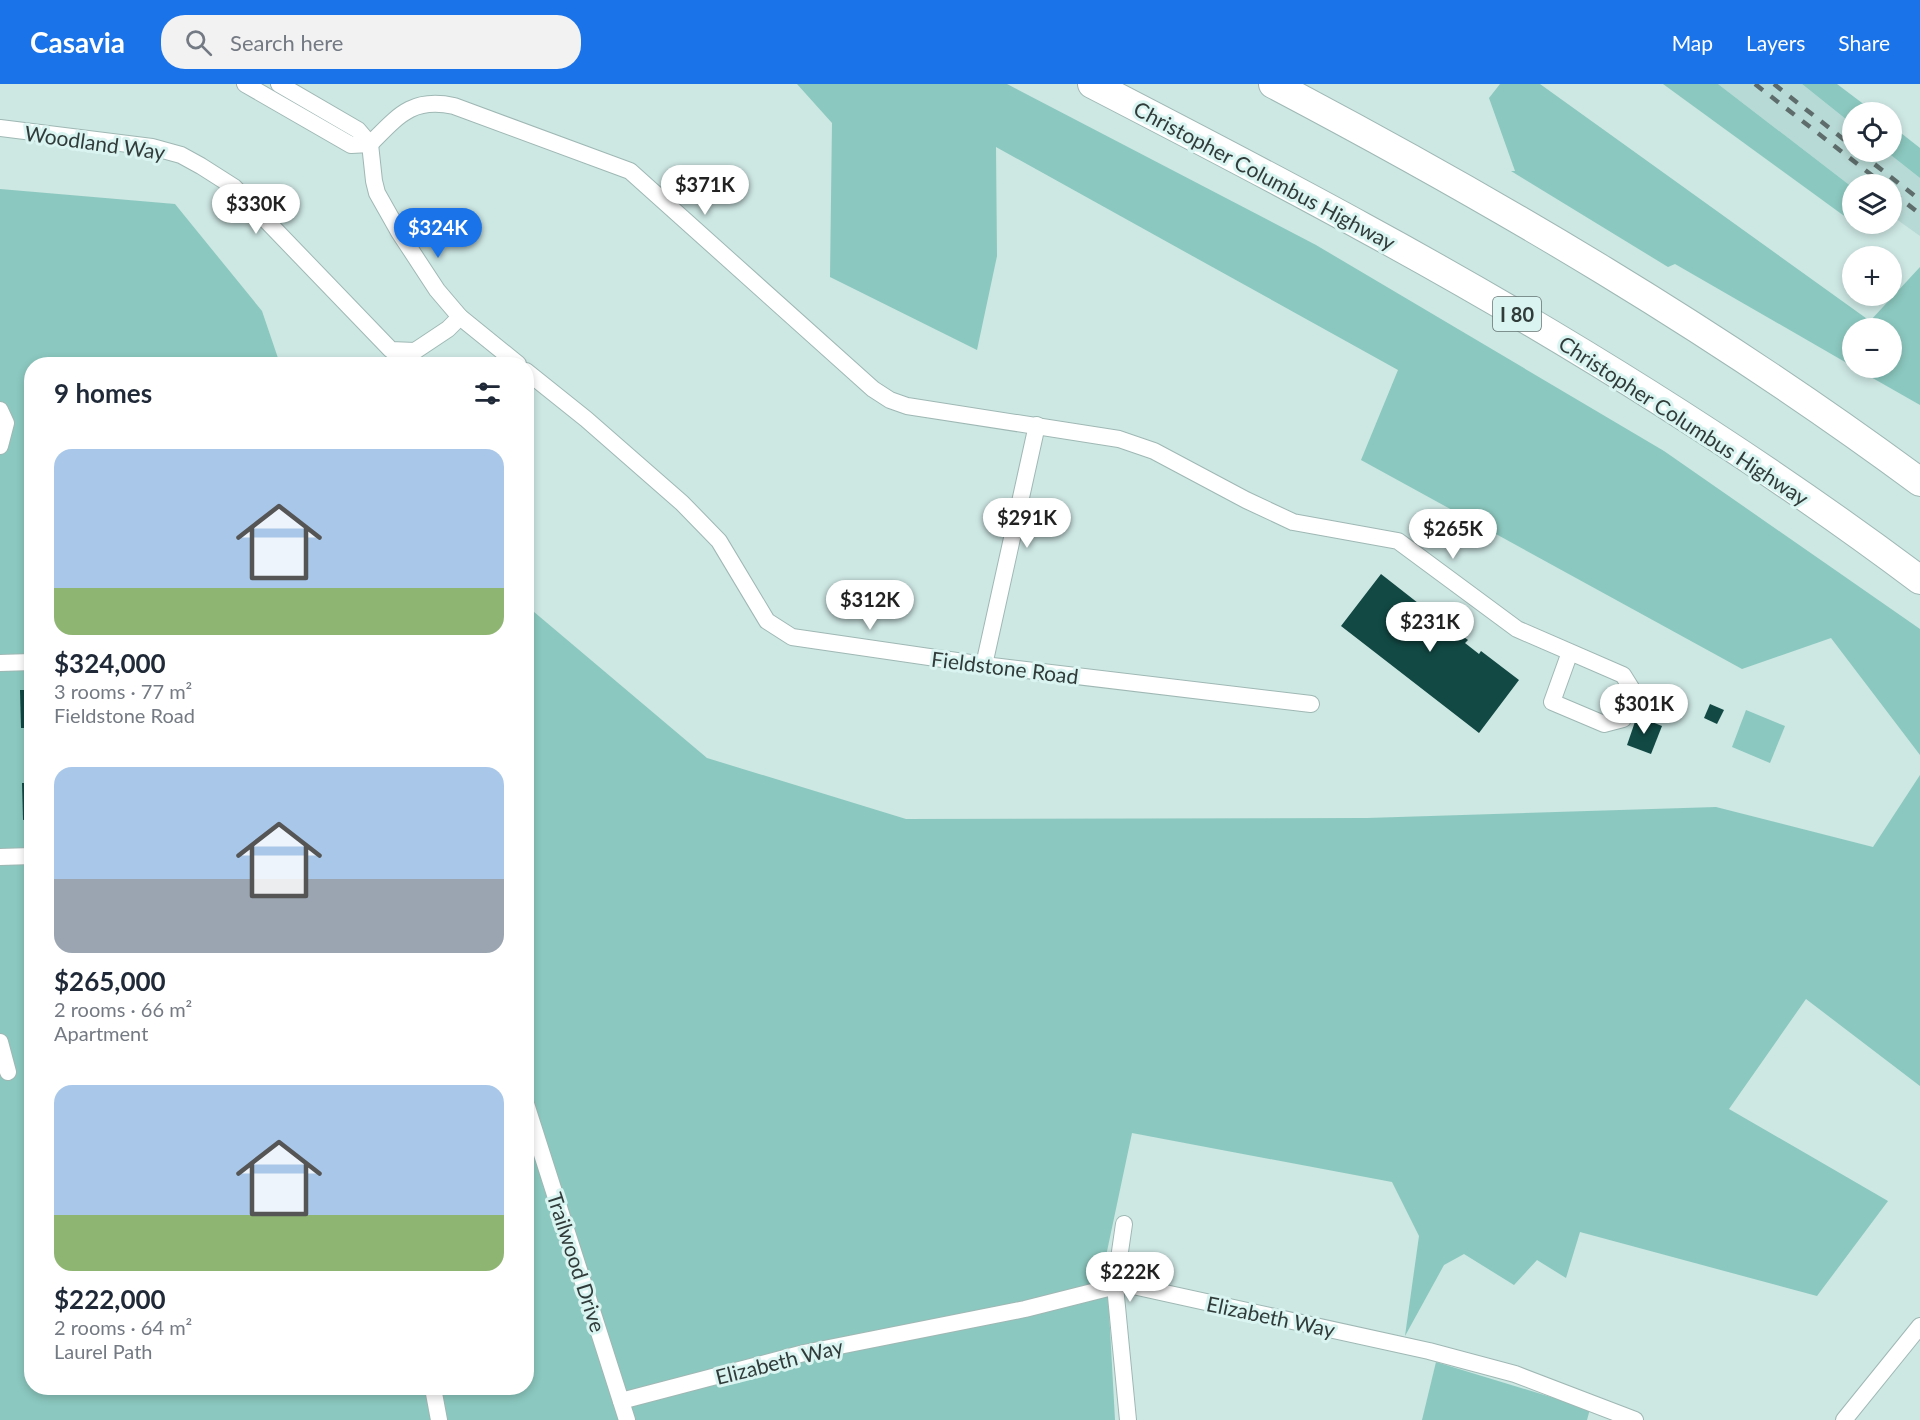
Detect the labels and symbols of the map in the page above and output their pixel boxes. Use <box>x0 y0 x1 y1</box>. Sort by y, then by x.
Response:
street label: Christopher Columbus Highway <box>1130 95 1400 255</box>
street label: Woodland Way <box>23 120 167 164</box>
pin: $371K <box>663 165 747 216</box>
pin: $330K <box>214 184 298 235</box>
pin: $324K <box>396 208 480 259</box>
road number: I 80 <box>1493 297 1541 331</box>
street label: Christopher Columbus Highway <box>1555 330 1814 510</box>
pin: $291K <box>985 498 1069 549</box>
pin: $265K <box>1411 509 1495 560</box>
pin: $312K <box>828 580 912 631</box>
pin: $231K <box>1388 602 1472 653</box>
street label: Fieldstone Road <box>930 646 1080 688</box>
pin: $301K <box>1602 684 1686 735</box>
street label: Trailwood Drive <box>543 1189 611 1335</box>
pin: $222K <box>1088 1252 1172 1303</box>
street label: Elizabeth Way <box>1205 1290 1338 1342</box>
street label: Elizabeth Way <box>713 1333 846 1389</box>

